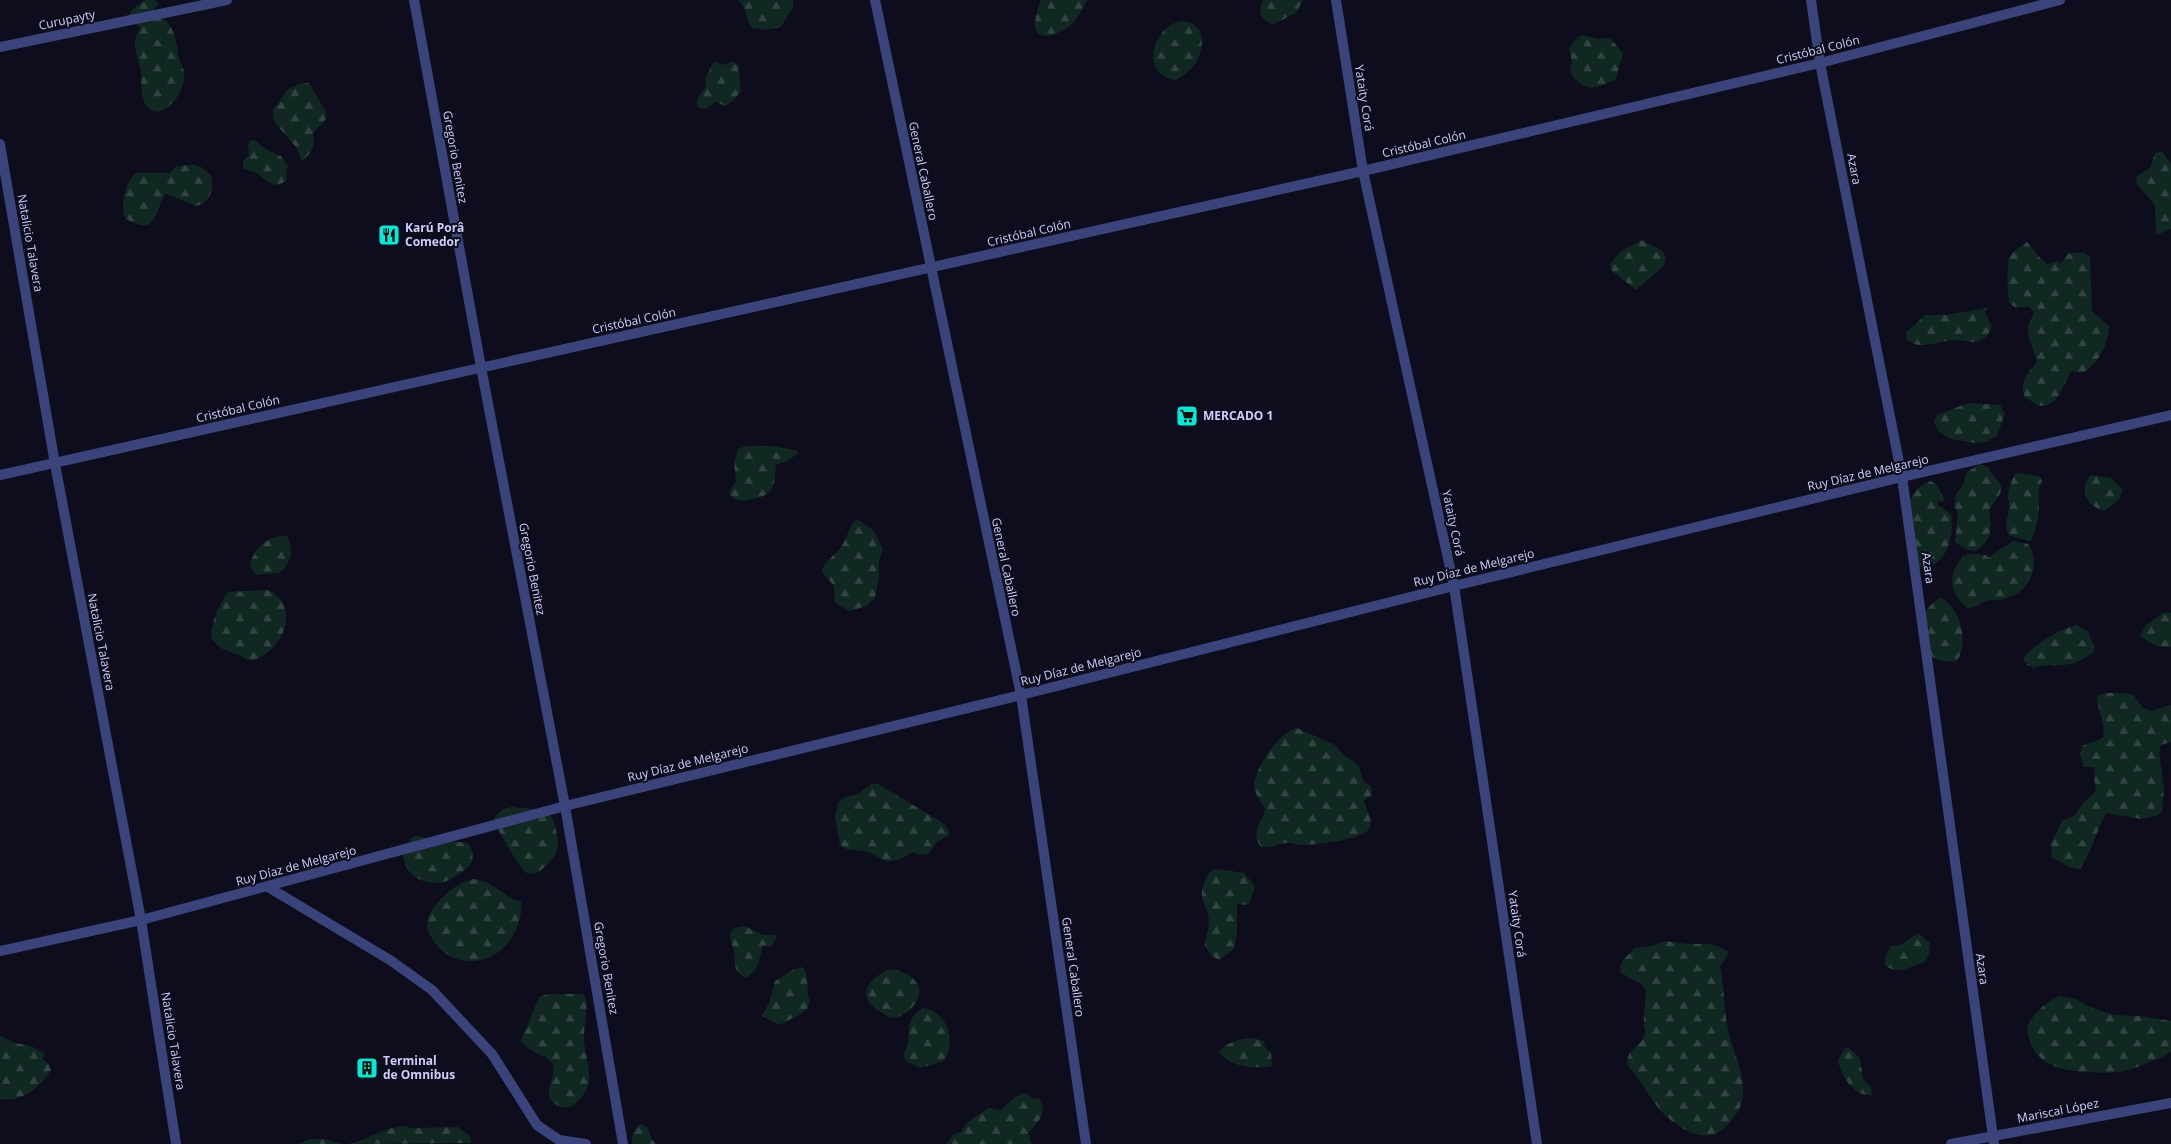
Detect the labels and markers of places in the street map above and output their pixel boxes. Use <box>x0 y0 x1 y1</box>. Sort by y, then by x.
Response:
place label: Karú Porâ Comedor <box>405 219 464 250</box>
restaurant icon: Karú Porâ Comedor <box>377 223 401 247</box>
supermarket icon: MERCADO 1 <box>1175 404 1199 428</box>
place label: MERCADO 1 <box>1203 407 1273 424</box>
place label: Terminal de Omnibus <box>383 1052 455 1083</box>
building icon: Terminal de Omnibus <box>355 1056 379 1080</box>

